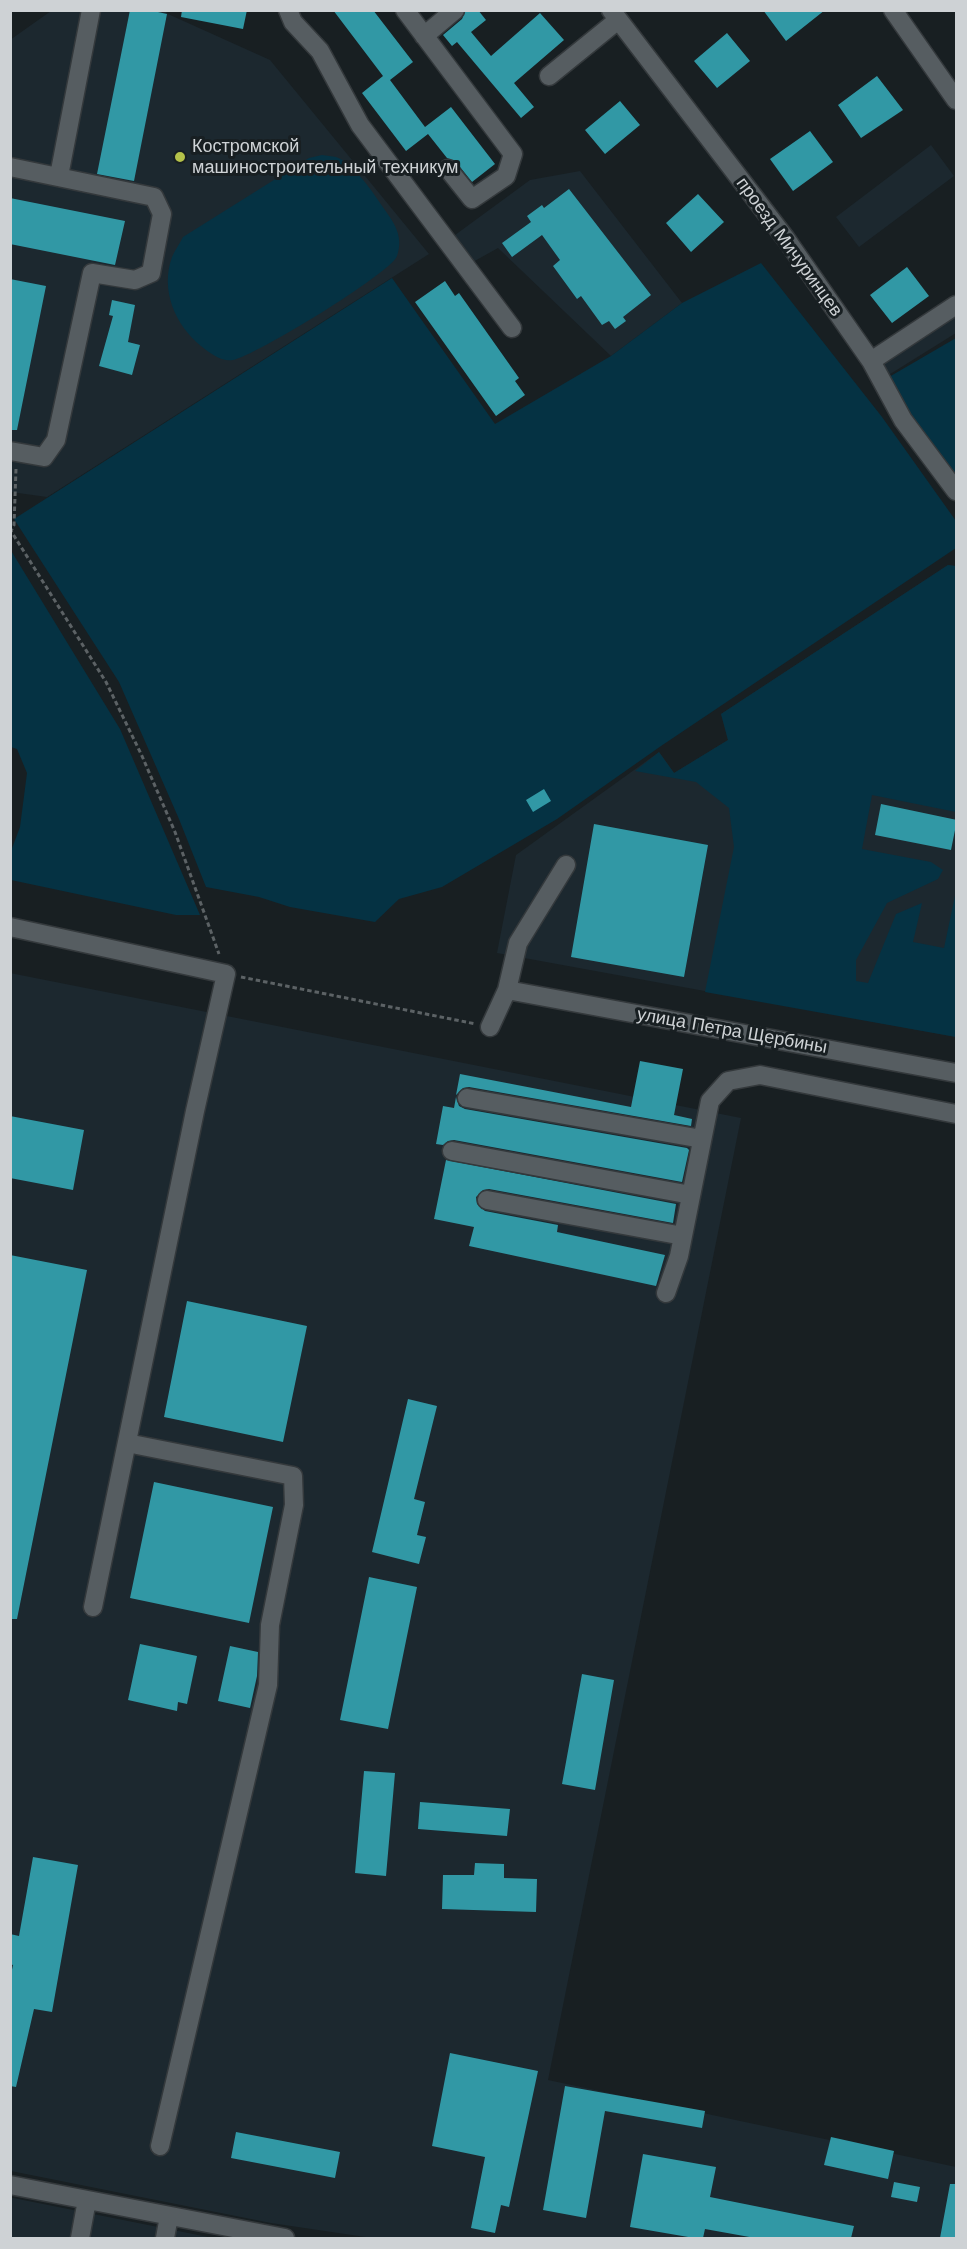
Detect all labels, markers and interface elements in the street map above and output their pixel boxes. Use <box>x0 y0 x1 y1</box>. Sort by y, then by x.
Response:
place label: Костромской машиностроительный техникум <box>192 136 458 178</box>
marker: Костромской машиностроительный техникум <box>173 150 187 164</box>
street label: проезд Мичуринцев <box>731 173 847 321</box>
street label: улица Петра Щербины <box>635 1004 829 1058</box>

